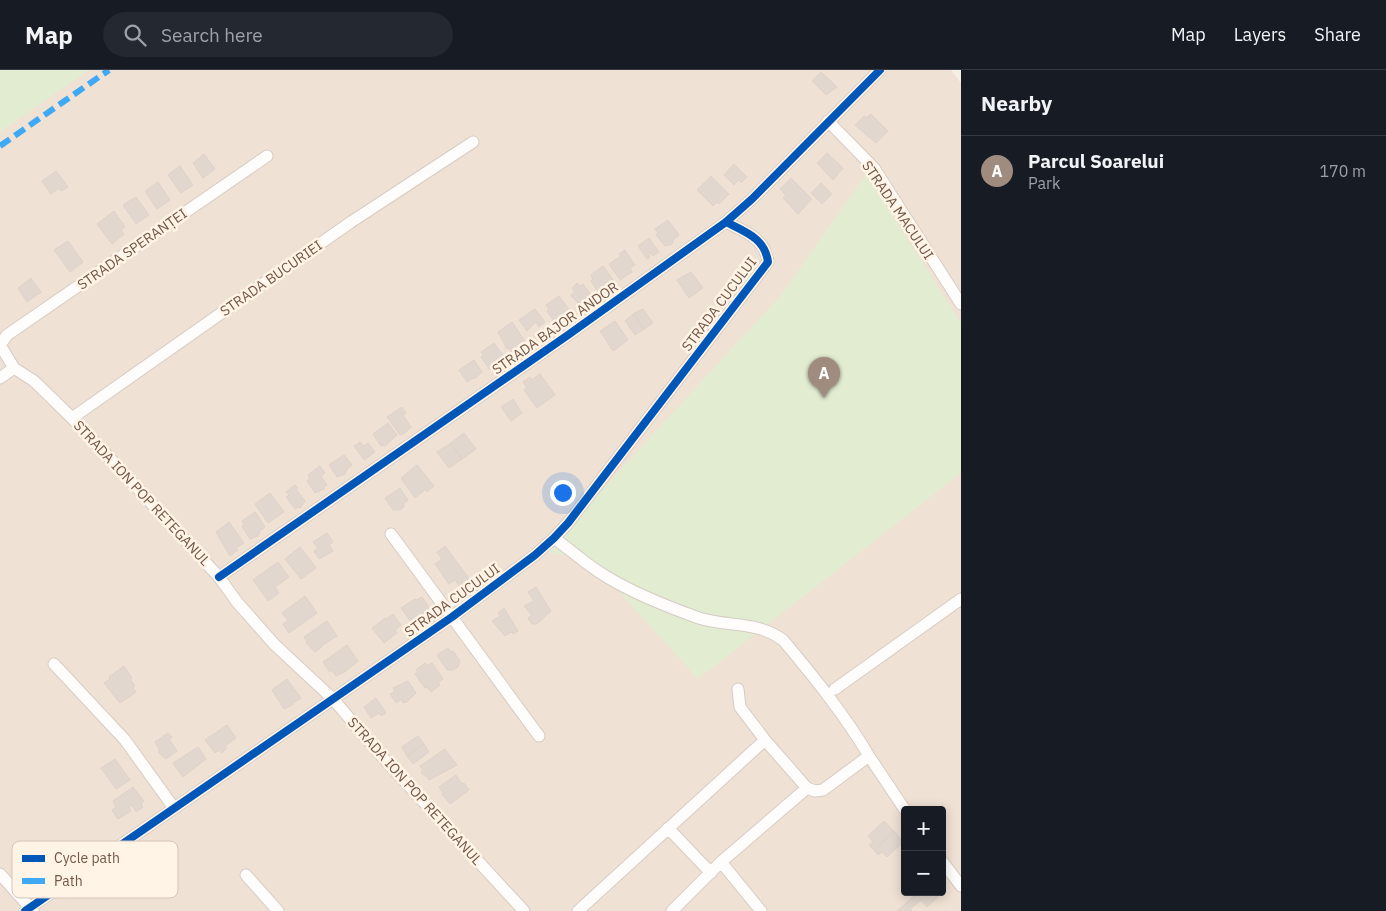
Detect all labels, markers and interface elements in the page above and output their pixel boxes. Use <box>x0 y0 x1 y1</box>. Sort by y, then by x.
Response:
search box <box>103 12 453 57</box>
text: Map <box>25 19 73 51</box>
icon: search <box>121 21 149 49</box>
text: Search here <box>161 23 263 47</box>
text: Map <box>1171 23 1206 46</box>
text: Layers <box>1234 23 1286 46</box>
text: Share <box>1314 23 1361 46</box>
text: Nearby <box>981 89 1052 117</box>
text: Parcul Soarelui <box>1028 149 1164 173</box>
street label: STRADA MACULUI <box>858 157 938 263</box>
text: A <box>992 161 1002 181</box>
text: 170 m <box>1319 161 1366 181</box>
text: Park <box>1028 173 1060 193</box>
street label: STRADA SPERANȚEI <box>74 204 190 294</box>
street label: STRADA BUCURIEI <box>216 236 326 320</box>
street label: STRADA CUCULUI <box>678 253 760 355</box>
street label: STRADA BAJOR ANDOR <box>488 278 622 378</box>
pin: A <box>808 357 840 398</box>
street label: STRADA ION POP RETEGANUL <box>70 416 214 570</box>
your location <box>550 480 576 506</box>
street label: STRADA CUCULUI <box>401 559 503 641</box>
street label: STRADA ION POP RETEGANUL <box>344 713 486 869</box>
map controls <box>901 806 946 896</box>
button: + <box>901 806 946 851</box>
legend <box>12 841 178 898</box>
text: Cycle path <box>54 849 120 867</box>
button: − <box>901 851 946 896</box>
text: Path <box>54 872 83 890</box>

